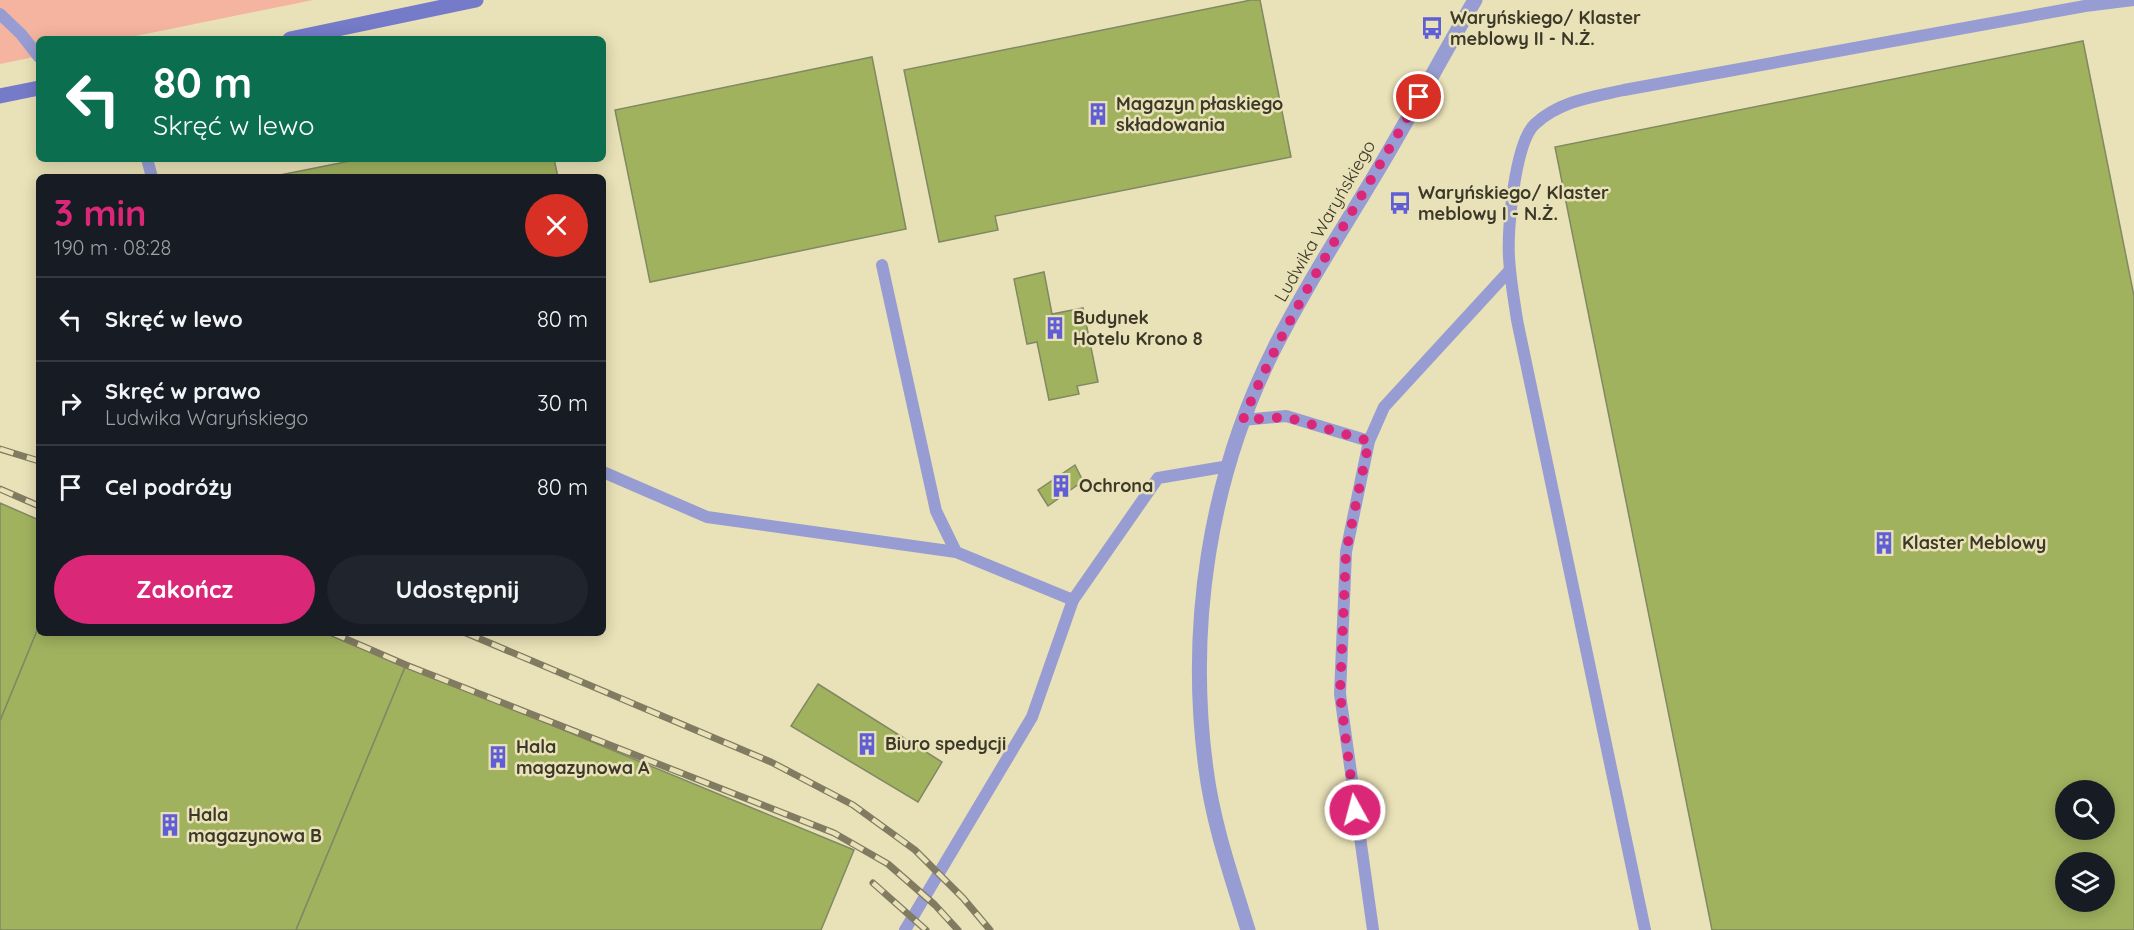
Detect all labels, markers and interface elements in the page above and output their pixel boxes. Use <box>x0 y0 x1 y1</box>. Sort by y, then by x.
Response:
place label: Waryńskiego/ Klaster meblowy II - N.Ż. <box>1450 6 1641 50</box>
bus stop icon: Waryńskiego/ Klaster meblowy II - N.Ż. <box>1419 15 1445 41</box>
text: 80 m <box>153 56 252 109</box>
icon: left <box>54 60 132 138</box>
pin <box>1393 71 1444 122</box>
icon: arrive <box>1402 80 1435 113</box>
place label: Magazyn płaskiego składowania <box>1116 92 1283 136</box>
building icon: Magazyn płaskiego składowania <box>1085 101 1111 127</box>
text: Skręć w lewo <box>153 108 315 142</box>
street label: Ludwika Waryńskiego <box>1269 136 1380 306</box>
place label: Waryńskiego/ Klaster meblowy I - N.Ż. <box>1418 181 1609 225</box>
text: 3 min <box>54 190 147 235</box>
bus stop icon: Waryńskiego/ Klaster meblowy I - N.Ż. <box>1387 190 1413 216</box>
button: close <box>525 194 588 257</box>
text: 190 m · 08:28 <box>54 235 171 260</box>
icon: left <box>54 303 87 336</box>
text: Skręć w lewo <box>105 305 243 333</box>
text: 80 m <box>537 305 588 333</box>
place label: Budynek Hotelu Krono 8 <box>1073 306 1203 350</box>
building icon: Budynek Hotelu Krono 8 <box>1042 315 1068 341</box>
text: Skręć w prawo <box>105 377 261 405</box>
icon: right <box>54 387 87 420</box>
text: 30 m <box>537 389 588 417</box>
text: Ludwika Waryńskiego <box>105 405 308 430</box>
icon: arrive <box>54 471 87 504</box>
text: Cel podróży <box>105 473 232 501</box>
text: 80 m <box>537 473 588 501</box>
building icon: Ochrona <box>1048 473 1074 499</box>
place label: Ochrona <box>1079 474 1153 497</box>
building icon: Klaster Meblowy <box>1871 530 1897 556</box>
place label: Klaster Meblowy <box>1902 531 2046 554</box>
button: Zakończ <box>54 555 315 624</box>
button: Udostępnij <box>327 555 588 624</box>
building icon: Biuro spedycji <box>854 731 880 757</box>
place label: Biuro spedycji <box>885 732 1006 755</box>
place label: Hala magazynowa A <box>516 735 650 779</box>
building icon: Hala magazynowa A <box>485 744 511 770</box>
position arrow <box>1323 778 1387 842</box>
map controls <box>2055 780 2115 912</box>
button: search <box>2055 780 2115 840</box>
place label: Hala magazynowa B <box>188 803 322 847</box>
building icon: Hala magazynowa B <box>157 812 183 838</box>
button: layers <box>2055 852 2115 912</box>

